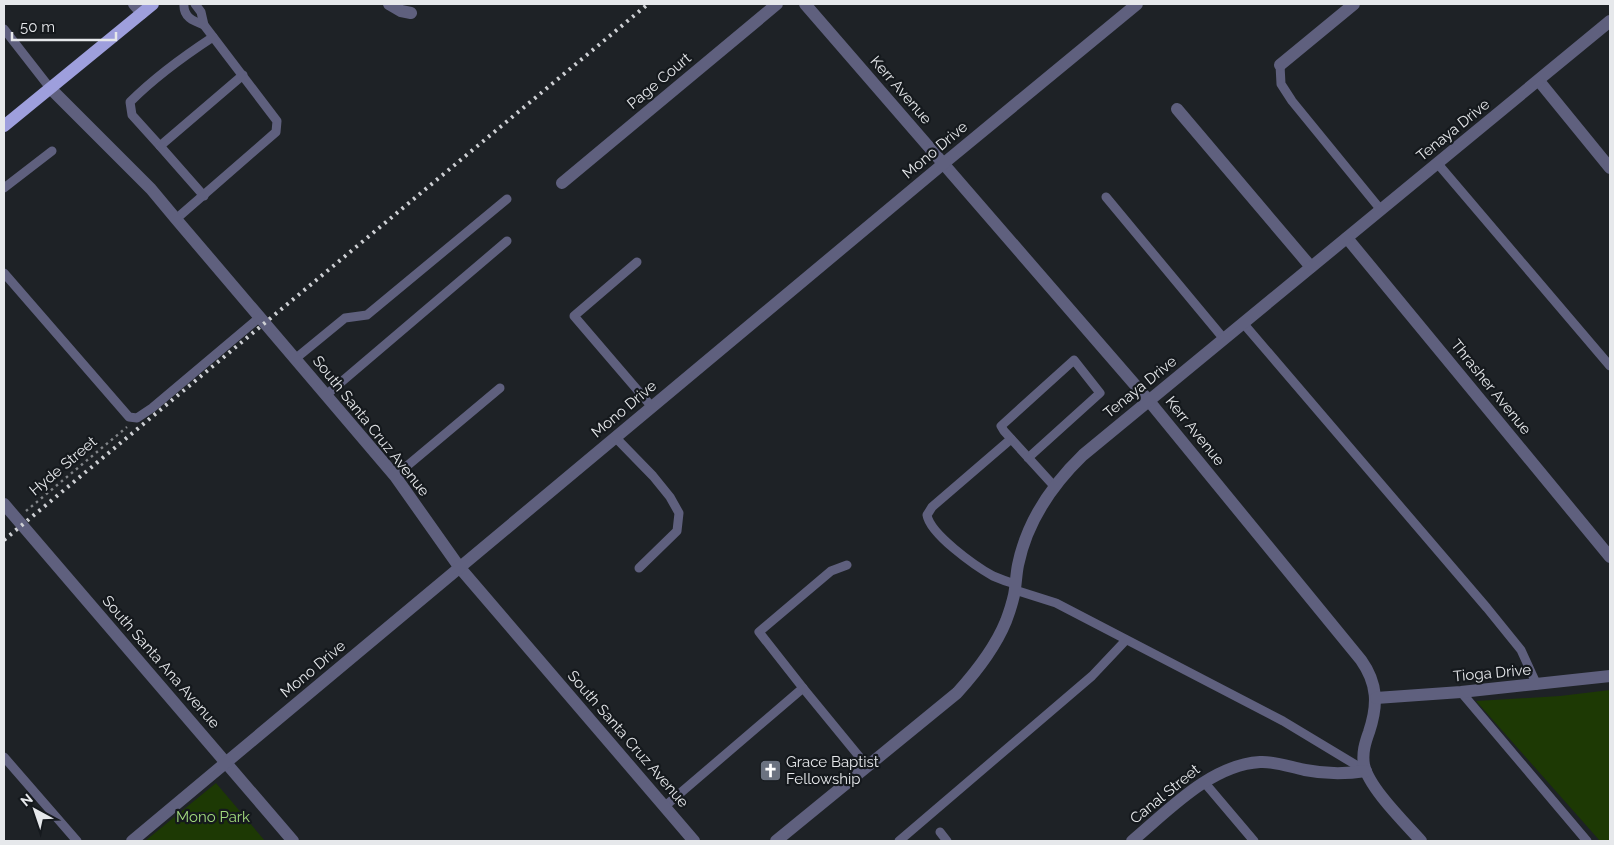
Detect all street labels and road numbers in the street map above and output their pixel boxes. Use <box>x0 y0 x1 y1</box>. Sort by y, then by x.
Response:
street label: Page Court <box>623 49 695 113</box>
street label: Kerr Avenue <box>867 52 936 128</box>
street label: Tenaya Drive <box>1413 95 1493 165</box>
street label: Mono Drive <box>899 118 971 182</box>
street label: Thrasher Avenue <box>1447 336 1535 438</box>
street label: South Santa Cruz Avenue <box>309 352 433 500</box>
street label: Tenaya Drive <box>1100 352 1180 422</box>
street label: Mono Drive <box>588 377 660 441</box>
street label: Kerr Avenue <box>1162 393 1229 470</box>
street label: Hyde Street <box>26 433 100 499</box>
street label: South Santa Ana Avenue <box>98 592 224 732</box>
street label: Mono Drive <box>277 637 349 701</box>
street label: Tioga Drive <box>1452 661 1532 685</box>
street label: South Santa Cruz Avenue <box>564 667 692 811</box>
street label: Canal Street <box>1127 760 1203 828</box>

